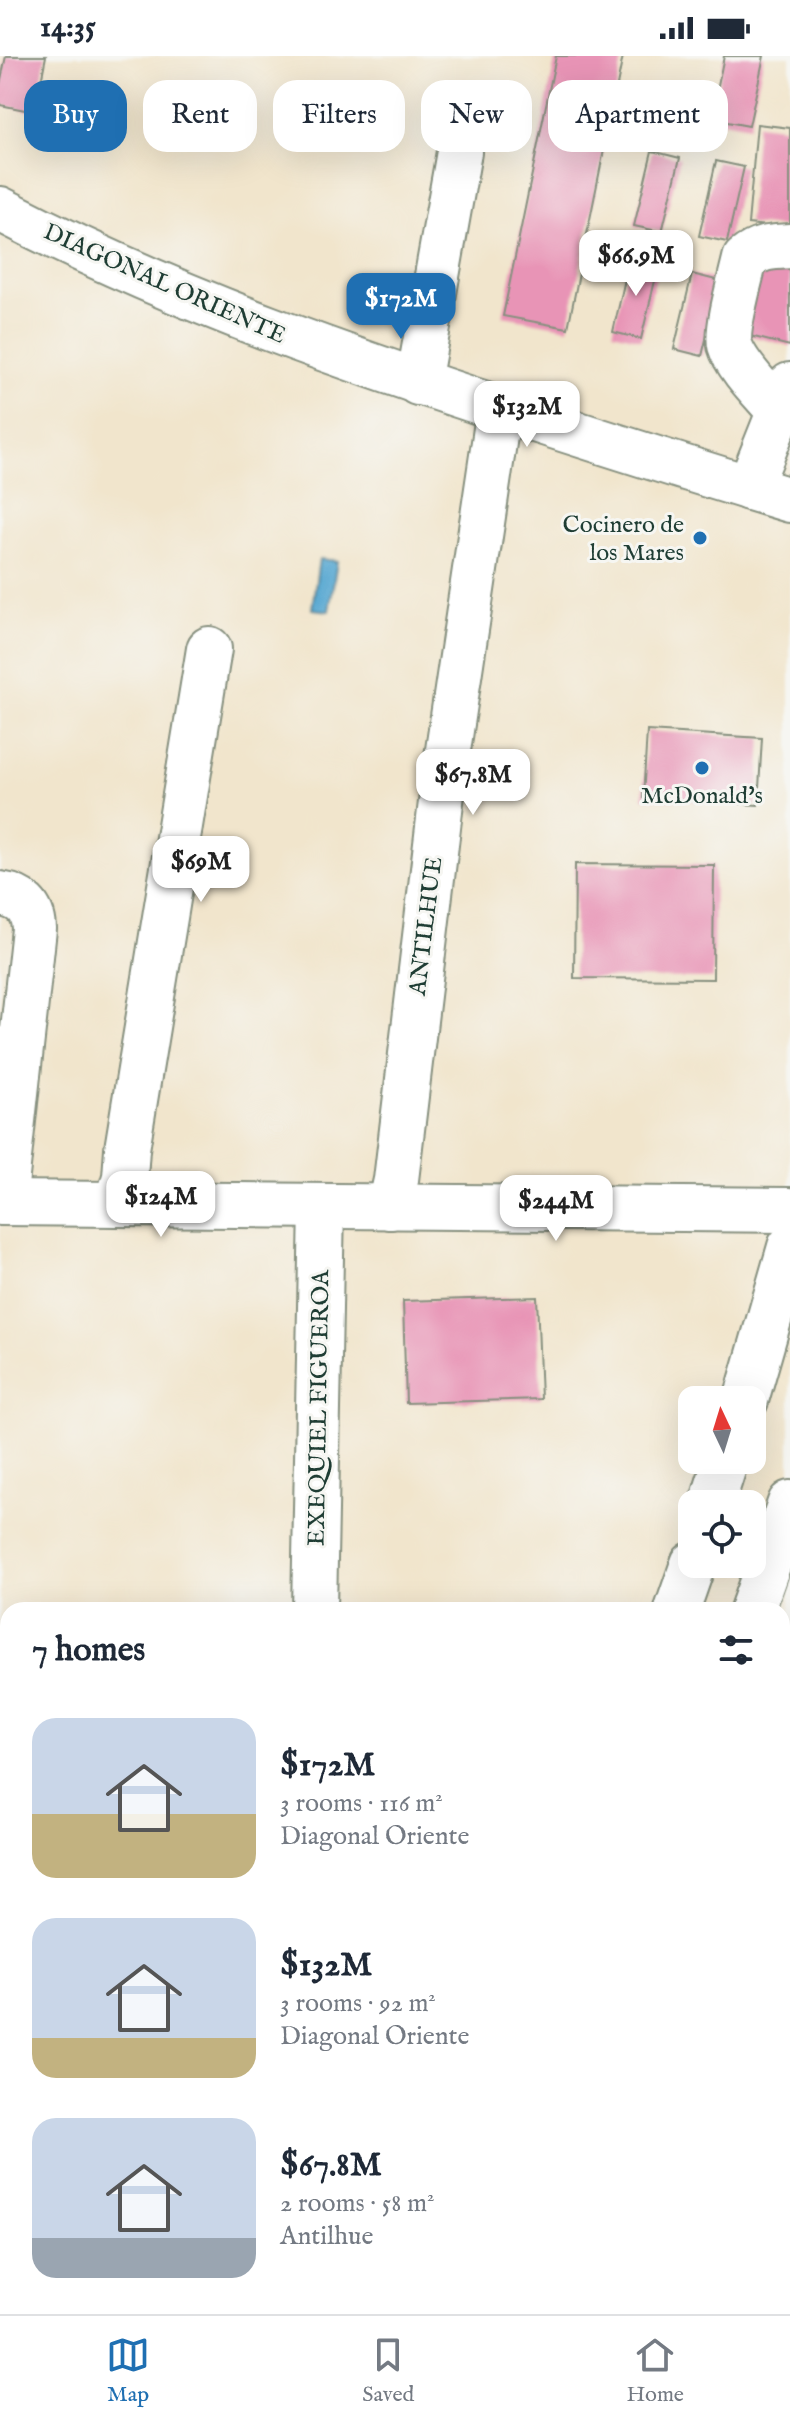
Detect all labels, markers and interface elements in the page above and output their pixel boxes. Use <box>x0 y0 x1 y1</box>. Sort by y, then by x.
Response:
text: 14:35 <box>40 9 96 47</box>
chip: Buy <box>24 80 127 152</box>
chip: Rent <box>143 80 257 152</box>
chip: Filters <box>273 80 405 152</box>
chip: New <box>421 80 532 152</box>
chip: Apartment <box>548 80 728 152</box>
street label: DIAGONAL ORIENTE <box>38 217 290 352</box>
pin: $66.9M <box>571 230 701 298</box>
text: $66.9M <box>597 239 675 272</box>
pin: $172M <box>345 273 457 341</box>
text: $172M <box>365 282 437 315</box>
pin: $132M <box>471 381 583 449</box>
text: $132M <box>492 390 562 423</box>
place label: Cocinero de los Mares <box>563 510 684 569</box>
marker: Cocinero de los Mares <box>691 529 709 547</box>
pin: $67.8M <box>408 749 538 817</box>
text: $67.8M <box>434 758 512 791</box>
marker: McDonald's <box>693 759 711 777</box>
place label: McDonald's <box>641 781 763 812</box>
pin: $69M <box>154 836 248 904</box>
text: $69M <box>170 845 232 878</box>
street label: ANTILHUE <box>402 855 450 998</box>
pin: $124M <box>105 1171 217 1239</box>
pin: $244M <box>500 1175 612 1243</box>
text: $124M <box>124 1180 198 1213</box>
text: $244M <box>518 1184 594 1217</box>
street label: EXEQUIEL FIGUEROA <box>302 1269 337 1546</box>
north arrow <box>678 1386 766 1474</box>
map controls <box>678 1386 766 1578</box>
button: locate <box>678 1490 766 1578</box>
icon: filters <box>714 1628 758 1672</box>
text: 7 homes <box>32 1629 145 1672</box>
text: $172M <box>280 1744 375 1787</box>
icon: home <box>96 1750 192 1846</box>
text: 3 rooms · 116 m² <box>280 1787 443 1820</box>
text: Diagonal Oriente <box>280 1820 469 1853</box>
text: $132M <box>280 1944 372 1987</box>
icon: home <box>96 1950 192 2046</box>
text: 3 rooms · 92 m² <box>280 1987 436 2020</box>
text: Diagonal Oriente <box>280 2020 469 2053</box>
text: $67.8M <box>280 2144 382 2187</box>
icon: home <box>96 2150 192 2246</box>
text: 2 rooms · 58 m² <box>280 2187 434 2220</box>
text: Antilhue <box>280 2220 373 2253</box>
tab: Map <box>106 2333 150 2409</box>
tab: Saved <box>362 2333 414 2409</box>
tab: Home <box>626 2333 684 2409</box>

